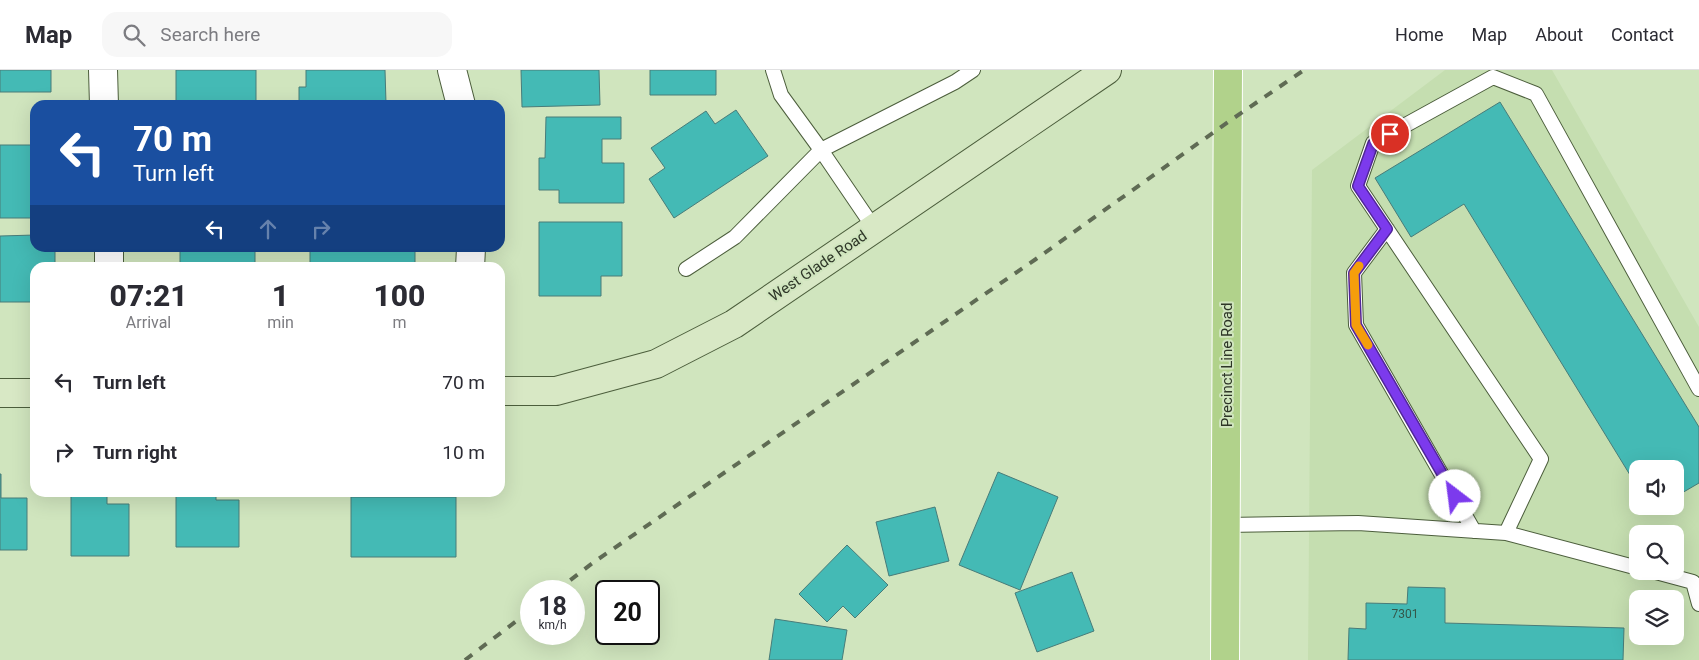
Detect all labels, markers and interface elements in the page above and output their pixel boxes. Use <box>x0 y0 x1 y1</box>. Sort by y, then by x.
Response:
search box <box>102 12 452 57</box>
text: Map <box>25 21 72 49</box>
icon: search <box>120 21 148 49</box>
text: Search here <box>160 23 260 46</box>
text: Home <box>1395 24 1444 45</box>
text: Map <box>1472 24 1507 45</box>
text: About <box>1535 24 1583 45</box>
text: Contact <box>1611 24 1674 45</box>
pin <box>1369 113 1411 155</box>
text: 70 m <box>133 119 212 160</box>
icon: left <box>50 120 115 185</box>
icon: arrive <box>1376 120 1404 148</box>
text: Turn left <box>133 161 214 186</box>
icon: left <box>201 215 229 243</box>
icon: ahead <box>254 215 282 243</box>
icon: right <box>307 215 335 243</box>
street label: West Glade Road <box>766 227 870 305</box>
text: 07:21 <box>110 278 188 313</box>
text: 1 <box>272 278 289 313</box>
text: 100 <box>373 278 425 313</box>
street label: Precinct Line Road <box>1218 303 1236 427</box>
text: Arrival <box>126 313 171 332</box>
text: min <box>267 313 294 332</box>
text: m <box>392 313 406 332</box>
icon: left <box>50 368 78 396</box>
text: Turn left <box>93 371 166 394</box>
text: 70 m <box>442 371 485 394</box>
icon: right <box>50 438 78 466</box>
text: Turn right <box>93 441 177 464</box>
text: 10 m <box>442 441 485 464</box>
map controls <box>1629 460 1684 645</box>
button: sound <box>1629 460 1684 515</box>
position arrow <box>1428 469 1480 521</box>
button: search <box>1629 525 1684 580</box>
speed limit sign: 20 <box>595 580 660 645</box>
button: layers <box>1629 590 1684 645</box>
text: 18 <box>538 592 567 621</box>
house number: 7301 <box>1392 607 1418 621</box>
text: km/h <box>538 618 567 632</box>

